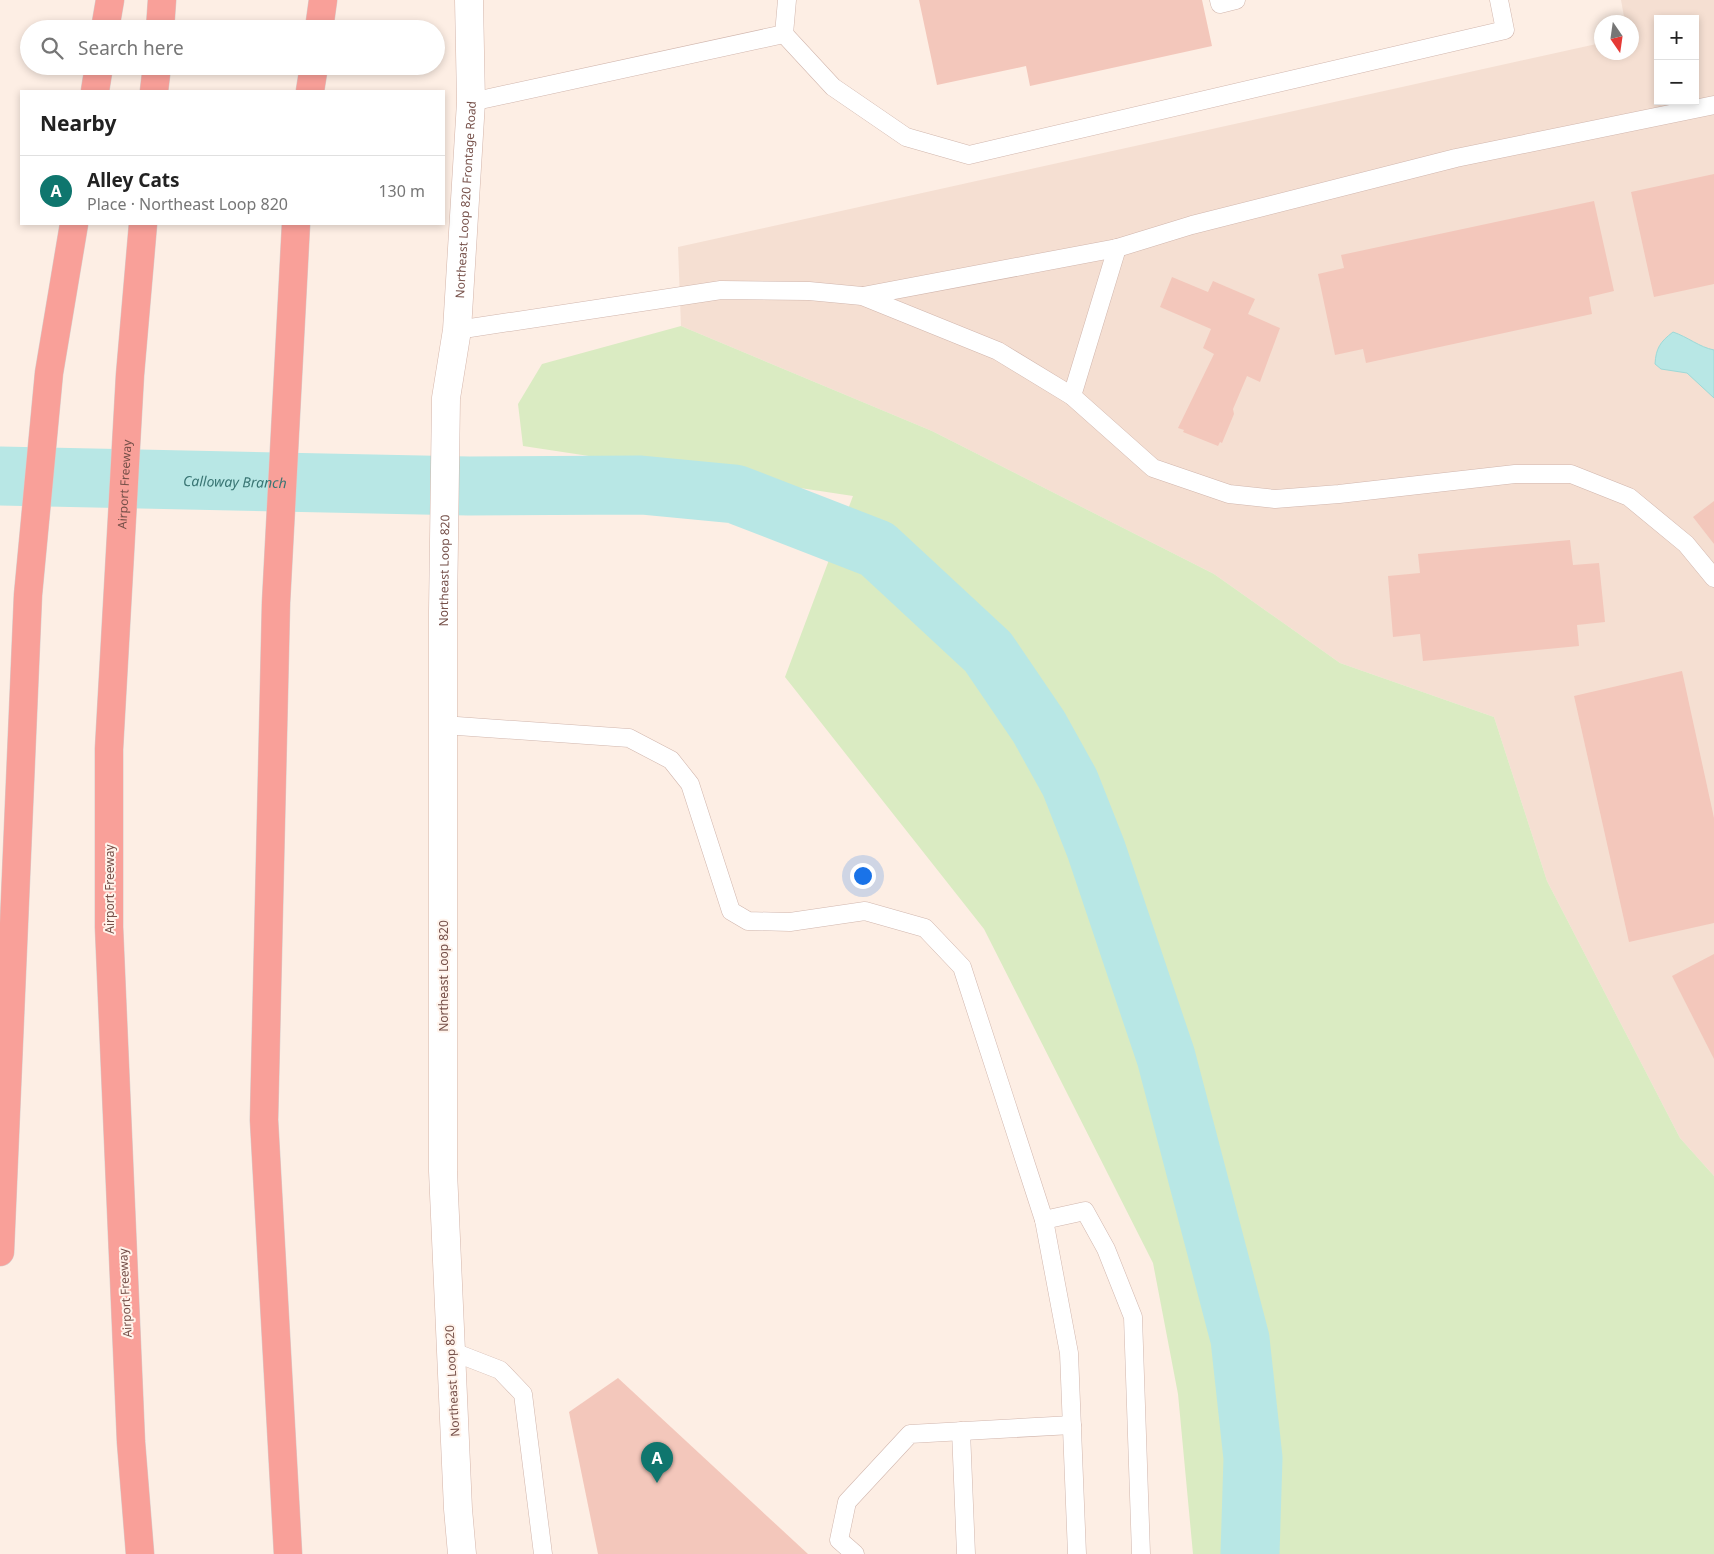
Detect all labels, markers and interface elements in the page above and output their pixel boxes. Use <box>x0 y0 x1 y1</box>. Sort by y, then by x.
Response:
north arrow <box>1594 15 1639 60</box>
map controls <box>1654 15 1699 105</box>
button: + <box>1654 15 1699 60</box>
search box <box>20 20 445 75</box>
icon: search <box>38 34 66 62</box>
text: Search here <box>78 35 184 61</box>
button: − <box>1654 60 1699 105</box>
street label: Northeast Loop 820 Frontage Road <box>450 100 480 299</box>
text: Nearby <box>40 109 116 137</box>
text: Alley Cats <box>87 167 180 193</box>
text: A <box>50 180 62 202</box>
text: 130 m <box>378 180 425 202</box>
text: Place · Northeast Loop 820 <box>87 193 288 215</box>
street label: Airport Freeway <box>113 438 135 529</box>
water label: Calloway Branch <box>183 470 287 492</box>
street label: Northeast Loop 820 <box>435 514 453 626</box>
street label: Airport Freeway <box>101 843 118 934</box>
your location <box>850 863 876 889</box>
street label: Northeast Loop 820 <box>435 920 452 1032</box>
street label: Airport Freeway <box>114 1247 136 1338</box>
street label: Northeast Loop 820 <box>441 1325 463 1437</box>
pin: A <box>641 1442 673 1483</box>

